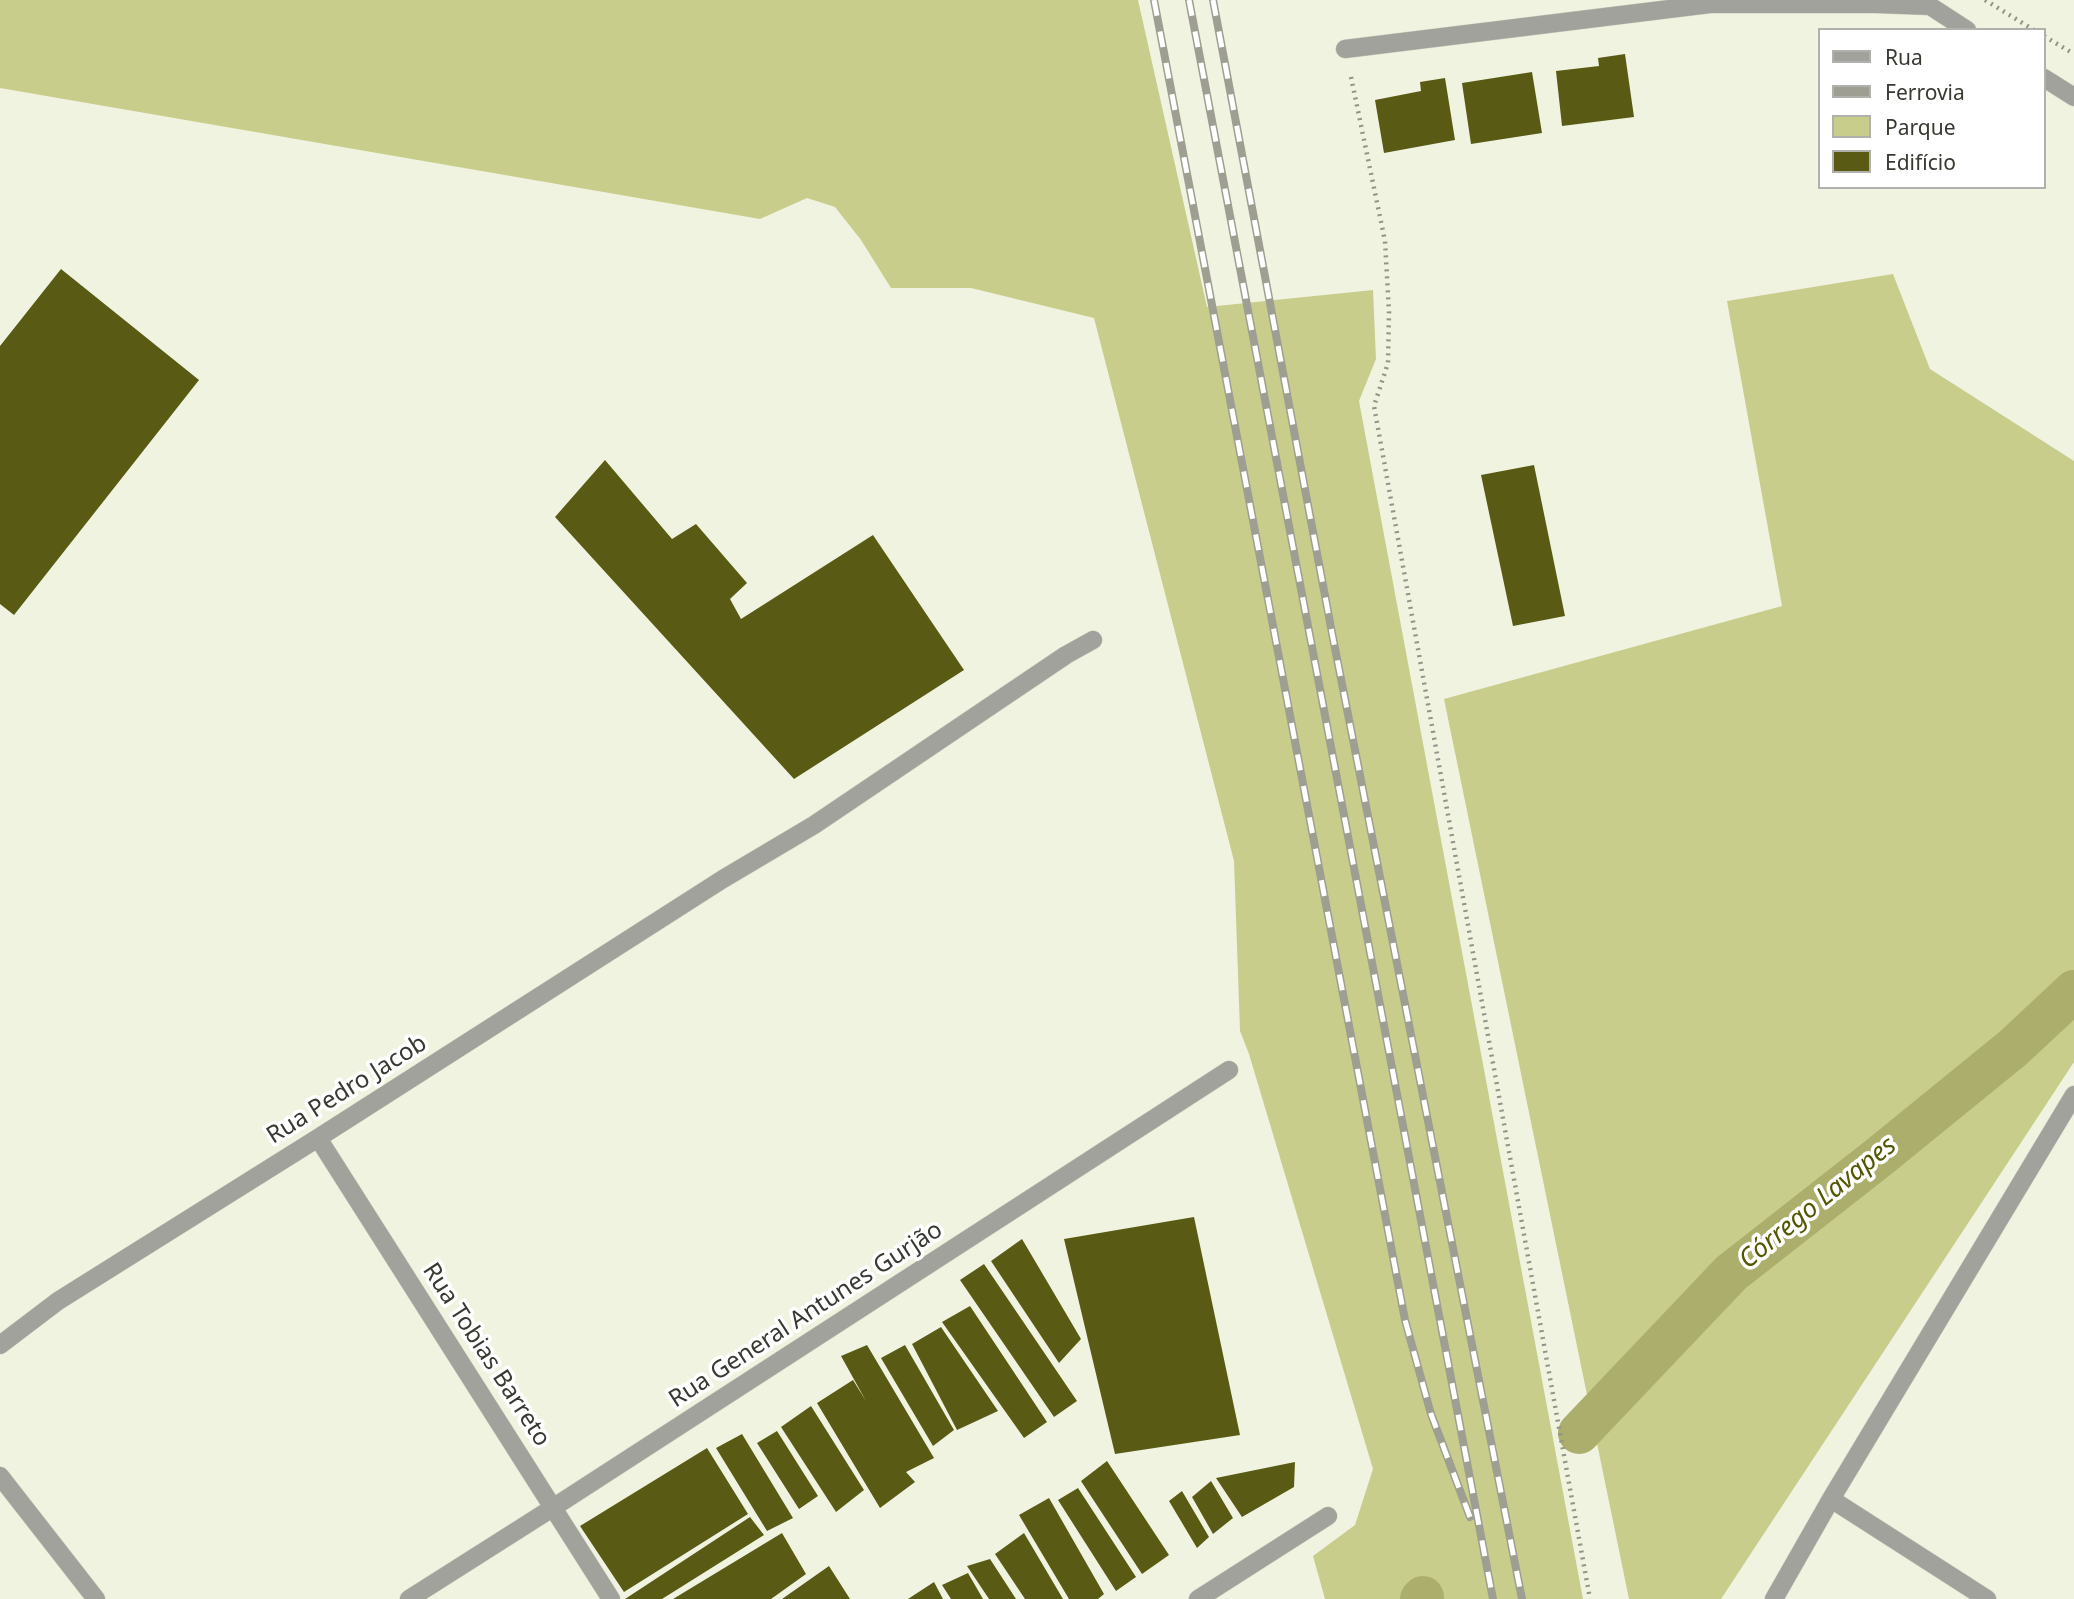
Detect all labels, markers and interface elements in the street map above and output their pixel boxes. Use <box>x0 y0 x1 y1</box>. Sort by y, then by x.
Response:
legend <box>1818 28 2046 189</box>
text: Rua <box>1885 43 1923 71</box>
text: Ferrovia <box>1885 78 1965 106</box>
text: Parque <box>1885 113 1955 141</box>
text: Edifício <box>1885 148 1956 176</box>
street label: Rua Pedro Jacob <box>262 1029 432 1151</box>
water label: Córrego Lavapes <box>1733 1130 1903 1276</box>
street label: Rua General Antunes Gurjão <box>664 1216 948 1414</box>
street label: Rua Tobias Barreto <box>416 1258 556 1452</box>

